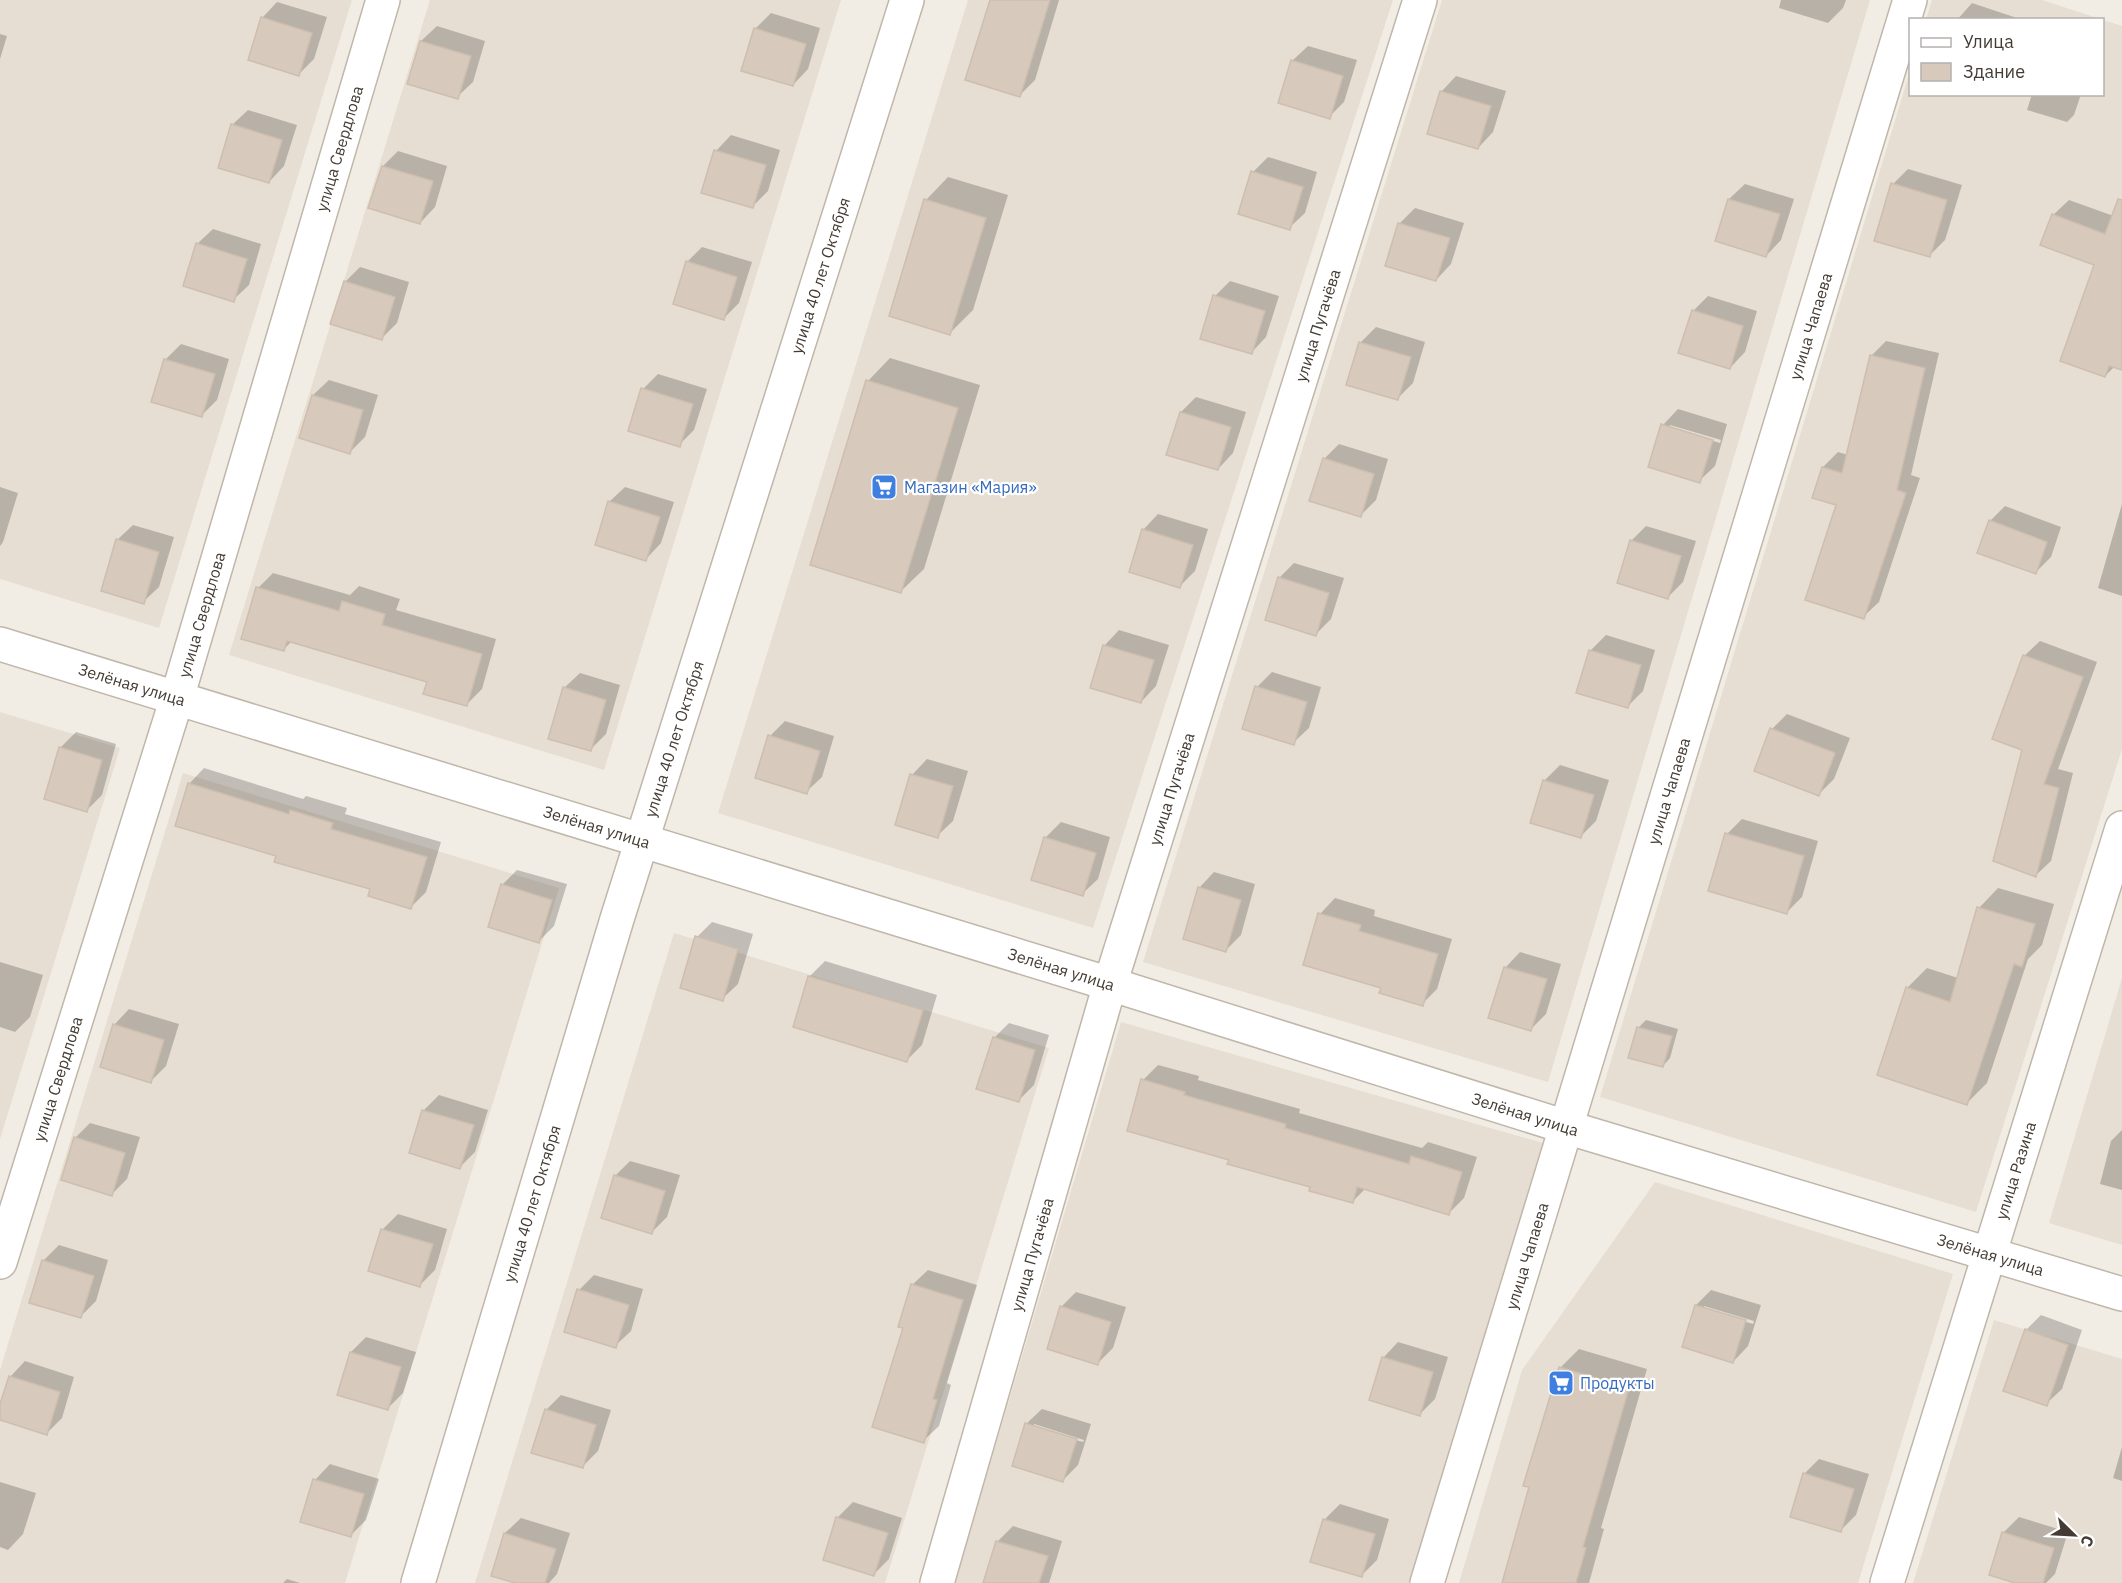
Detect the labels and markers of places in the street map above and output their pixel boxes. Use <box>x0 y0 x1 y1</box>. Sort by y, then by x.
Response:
supermarket icon: Магазин «Мария» <box>869 472 899 502</box>
place label: Магазин «Мария» <box>904 477 1037 497</box>
supermarket icon: Продукты <box>1546 1368 1576 1398</box>
place label: Продукты <box>1580 1373 1655 1393</box>

